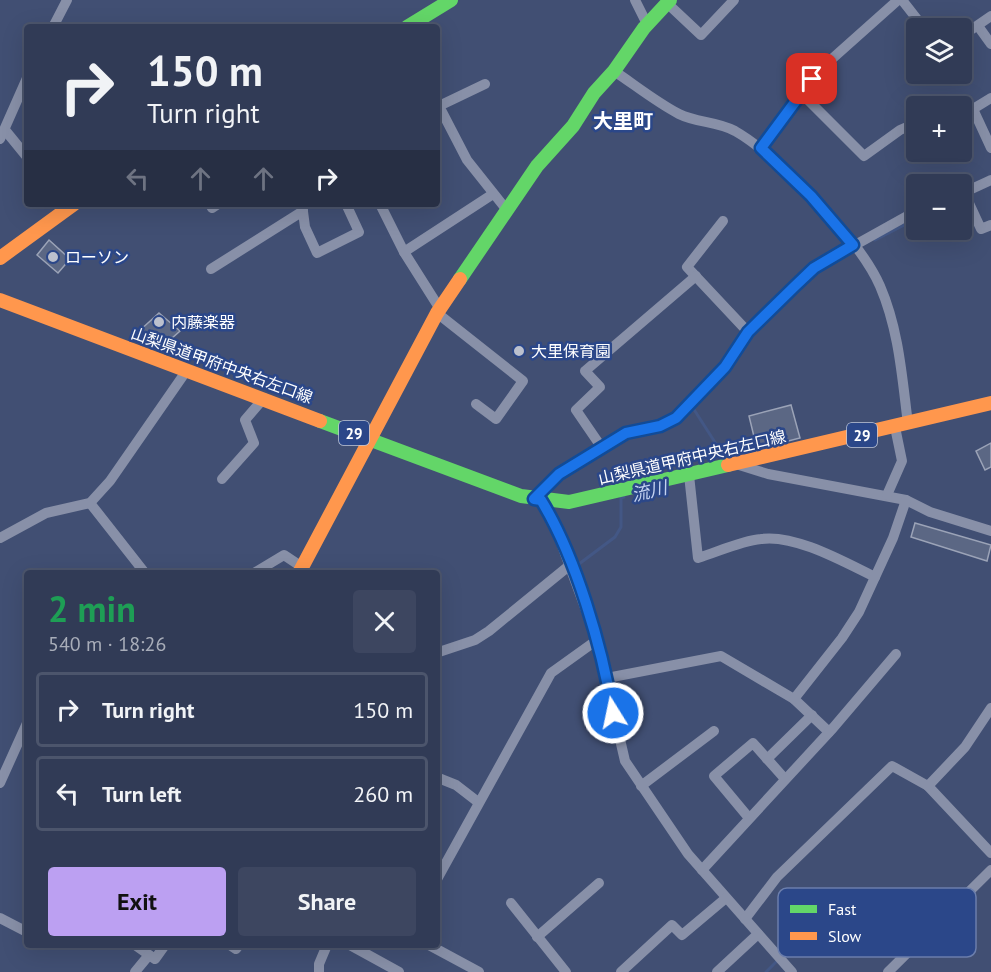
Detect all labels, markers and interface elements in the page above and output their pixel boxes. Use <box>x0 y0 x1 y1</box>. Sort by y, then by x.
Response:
map controls <box>906 18 972 240</box>
button: layers <box>906 18 972 84</box>
text: 150 m <box>147 43 263 98</box>
icon: right <box>48 48 126 126</box>
pin <box>786 53 837 104</box>
icon: arrive <box>795 62 828 95</box>
text: Turn right <box>147 96 260 130</box>
button: + <box>906 96 972 162</box>
district label: 大里町 <box>593 108 653 134</box>
icon: left <box>121 162 154 195</box>
icon: ahead <box>184 162 217 195</box>
icon: ahead <box>247 162 280 195</box>
icon: right <box>310 162 343 195</box>
button: − <box>906 174 972 240</box>
place label: ローソン <box>65 247 129 267</box>
marker: ローソン <box>46 250 60 264</box>
place label: 内藤楽器 <box>171 312 235 332</box>
marker: 内藤楽器 <box>152 315 166 329</box>
street label: 山梨県道甲府中央右左口線 <box>128 323 316 407</box>
place label: 大里保育園 <box>531 341 611 361</box>
marker: 大里保育園 <box>512 344 526 358</box>
road number: 29 <box>339 421 369 445</box>
road number: 29 <box>847 423 877 447</box>
street label: 山梨県道甲府中央右左口線 <box>596 426 788 488</box>
water label: 流川 <box>629 475 671 506</box>
text: 2 min <box>48 585 136 632</box>
button: close <box>353 590 416 653</box>
text: 540 m · 18:26 <box>48 631 166 657</box>
position arrow <box>581 681 645 745</box>
icon: right <box>51 693 84 726</box>
text: Turn right <box>102 696 194 724</box>
text: 150 m <box>353 696 413 724</box>
icon: left <box>51 777 84 810</box>
text: Turn left <box>102 780 182 808</box>
text: 260 m <box>353 780 413 808</box>
button: Exit <box>48 867 226 936</box>
button: Share <box>238 867 416 936</box>
legend <box>778 888 976 957</box>
text: Fast <box>828 899 857 919</box>
text: Slow <box>828 926 862 946</box>

